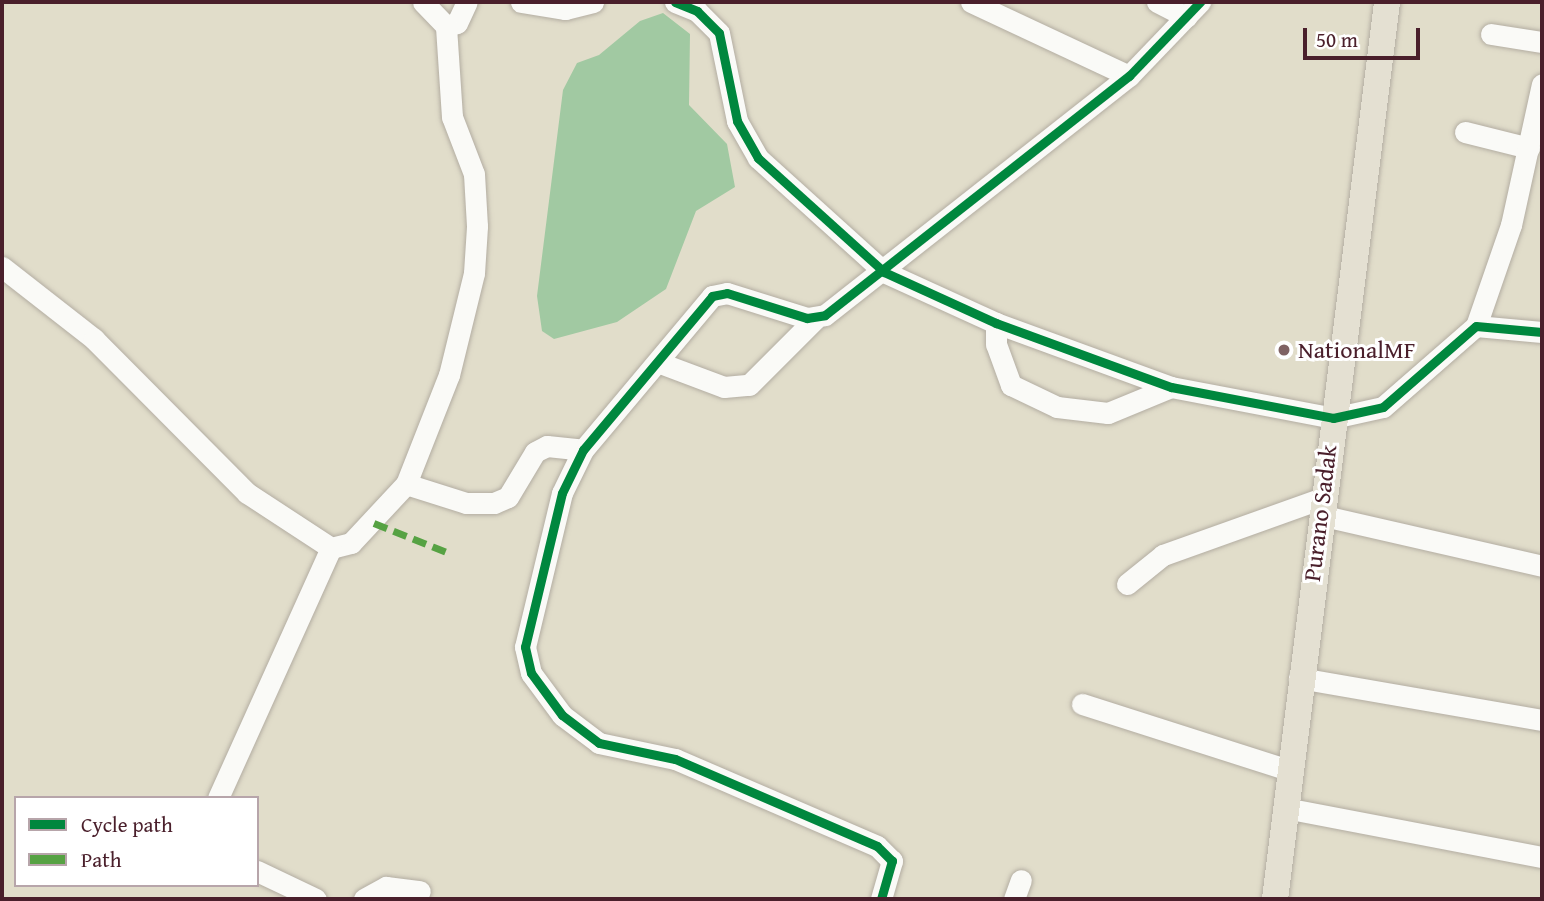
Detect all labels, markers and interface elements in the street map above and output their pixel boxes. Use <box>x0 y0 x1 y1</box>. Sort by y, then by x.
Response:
scale bar <box>1306 14 1423 58</box>
text: 50 m <box>1316 24 1358 55</box>
place label: NationalMF <box>1298 336 1415 364</box>
marker: NationalMF <box>1276 342 1292 358</box>
street label: Purano Sadak <box>1297 443 1343 583</box>
legend <box>14 796 259 887</box>
text: Cycle path <box>81 809 173 840</box>
text: Path <box>81 844 121 875</box>

